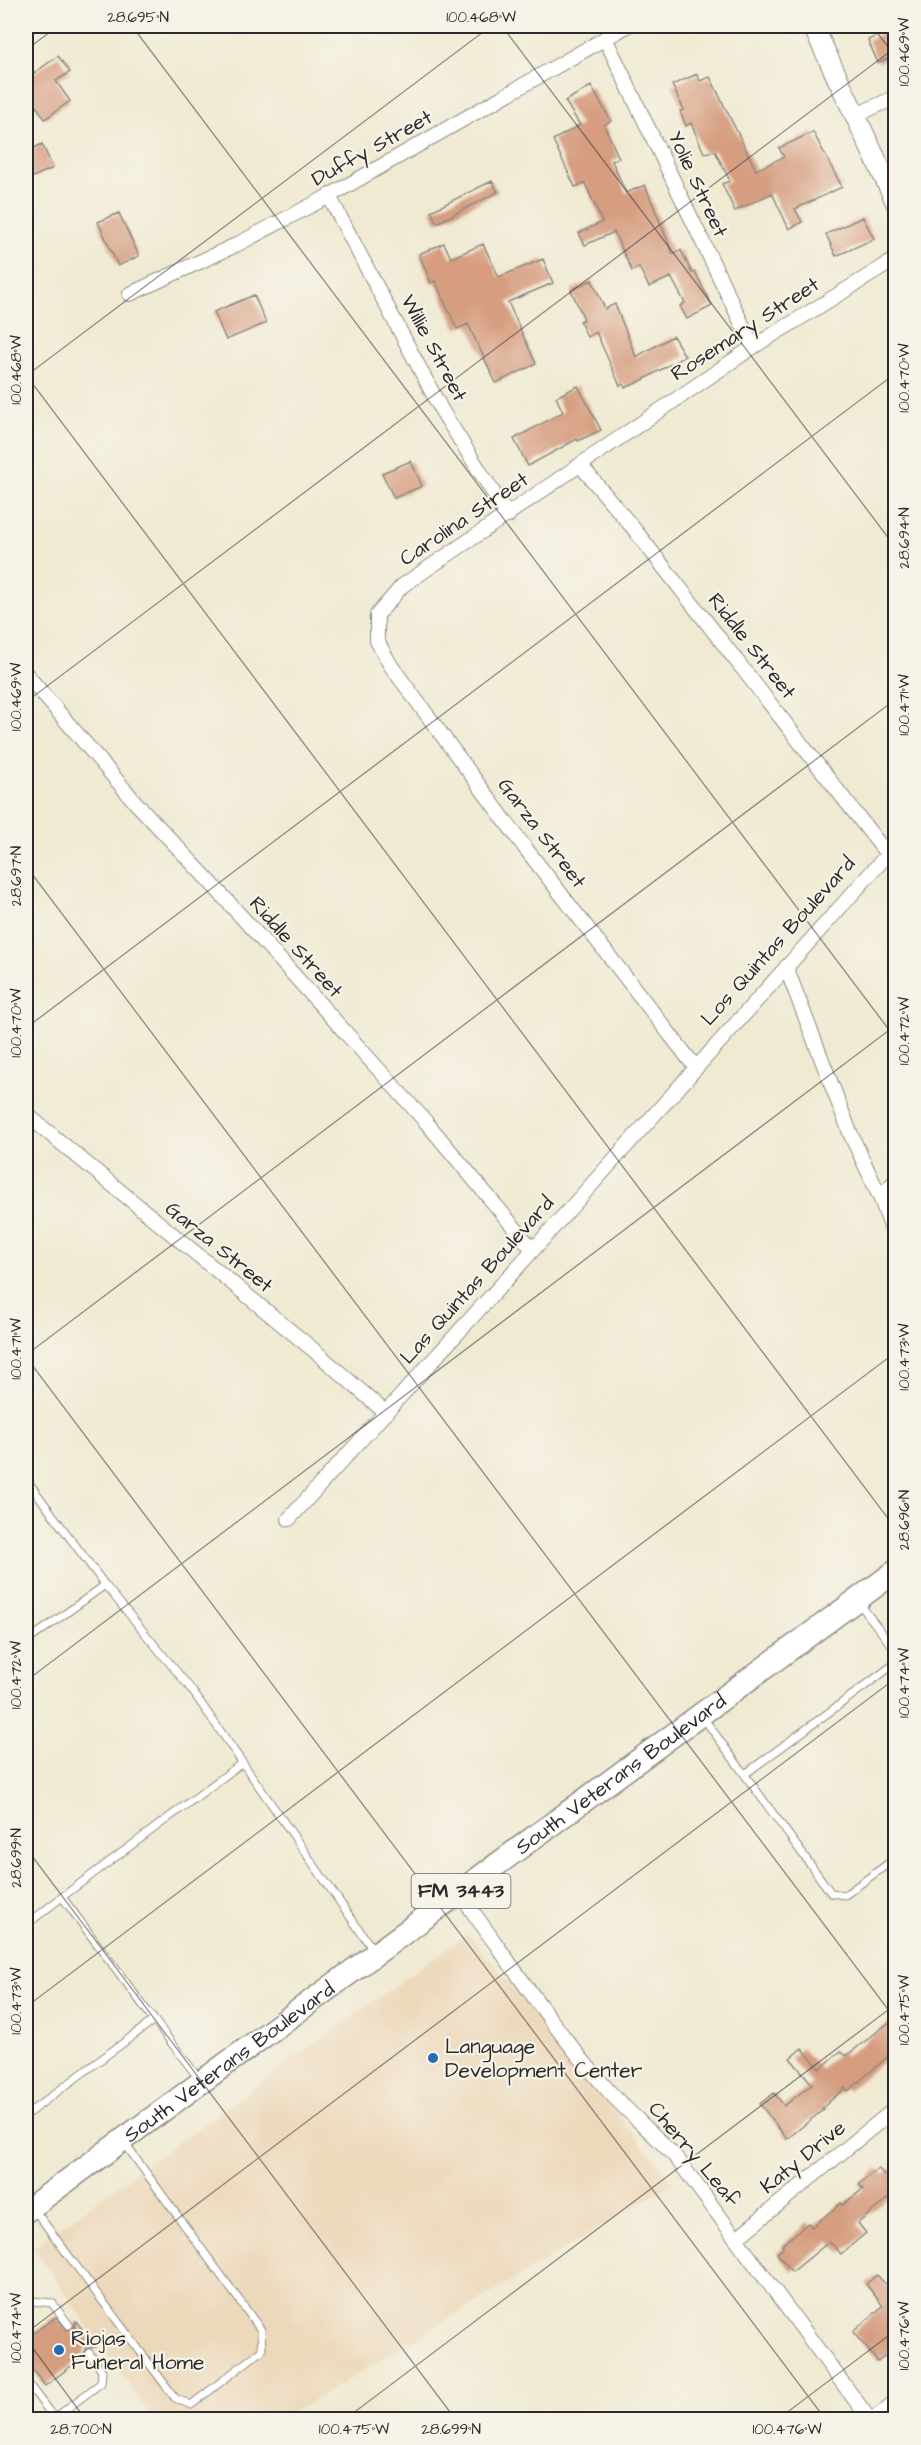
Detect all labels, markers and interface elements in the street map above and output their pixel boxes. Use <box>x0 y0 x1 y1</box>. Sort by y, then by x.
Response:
text: 28.695°N <box>107 7 169 28</box>
text: 100.468°W <box>446 7 516 28</box>
text: 100.469°W <box>894 18 915 86</box>
street label: Duffy Street <box>306 103 439 195</box>
street label: Yolie Street <box>661 126 735 242</box>
street label: Rosemary Street <box>665 270 827 390</box>
street label: Willie Street <box>394 289 475 407</box>
text: 100.468°W <box>6 335 27 405</box>
text: 100.470°W <box>894 343 915 413</box>
street label: Carolina Street <box>394 465 535 573</box>
text: 28.694°N <box>894 507 915 569</box>
street label: Riddle Street <box>701 587 803 706</box>
text: 100.469°W <box>6 663 27 731</box>
text: 100.471°W <box>894 674 915 736</box>
street label: Garza Street <box>491 772 593 894</box>
text: 28.697°N <box>6 846 27 906</box>
street label: Los Quintas Boulevard <box>694 850 862 1032</box>
street label: Riddle Street <box>243 890 350 1004</box>
text: 100.470°W <box>6 988 27 1058</box>
text: 100.472°W <box>894 997 915 1065</box>
street label: Las Quintas Boulevard <box>393 1189 561 1371</box>
street label: Garza Street <box>159 1194 279 1300</box>
text: 100.471°W <box>6 1318 27 1380</box>
text: 100.473°W <box>894 1323 915 1391</box>
text: 28.696°N <box>894 1490 915 1550</box>
text: 100.472°W <box>6 1641 27 1709</box>
text: 100.474°W <box>894 1648 915 1718</box>
street label: South Veterans Boulevard <box>509 1686 732 1861</box>
text: 28.699°N <box>6 1828 27 1888</box>
road number: FM 3443 <box>412 1874 510 1908</box>
text: 100.473°W <box>6 1967 27 2035</box>
street label: South Veterans Boulevard <box>117 1974 341 2149</box>
text: 100.475°W <box>894 1975 915 2045</box>
place label: Language Development Center <box>445 2032 643 2086</box>
marker: Language Development Center <box>426 2051 440 2065</box>
street label: Cherry Leaf <box>640 2095 747 2214</box>
street label: Katy Drive <box>754 2113 853 2202</box>
text: 100.474°W <box>6 2293 27 2363</box>
text: 100.476°W <box>894 2301 915 2371</box>
place label: Riojas Funeral Home <box>71 2324 204 2377</box>
marker: Riojas Funeral Home <box>52 2343 66 2357</box>
text: 28.700°N <box>50 2419 112 2440</box>
text: 100.475°W <box>319 2419 389 2440</box>
text: 28.699°N <box>421 2419 481 2440</box>
text: 100.476°W <box>752 2419 822 2440</box>

